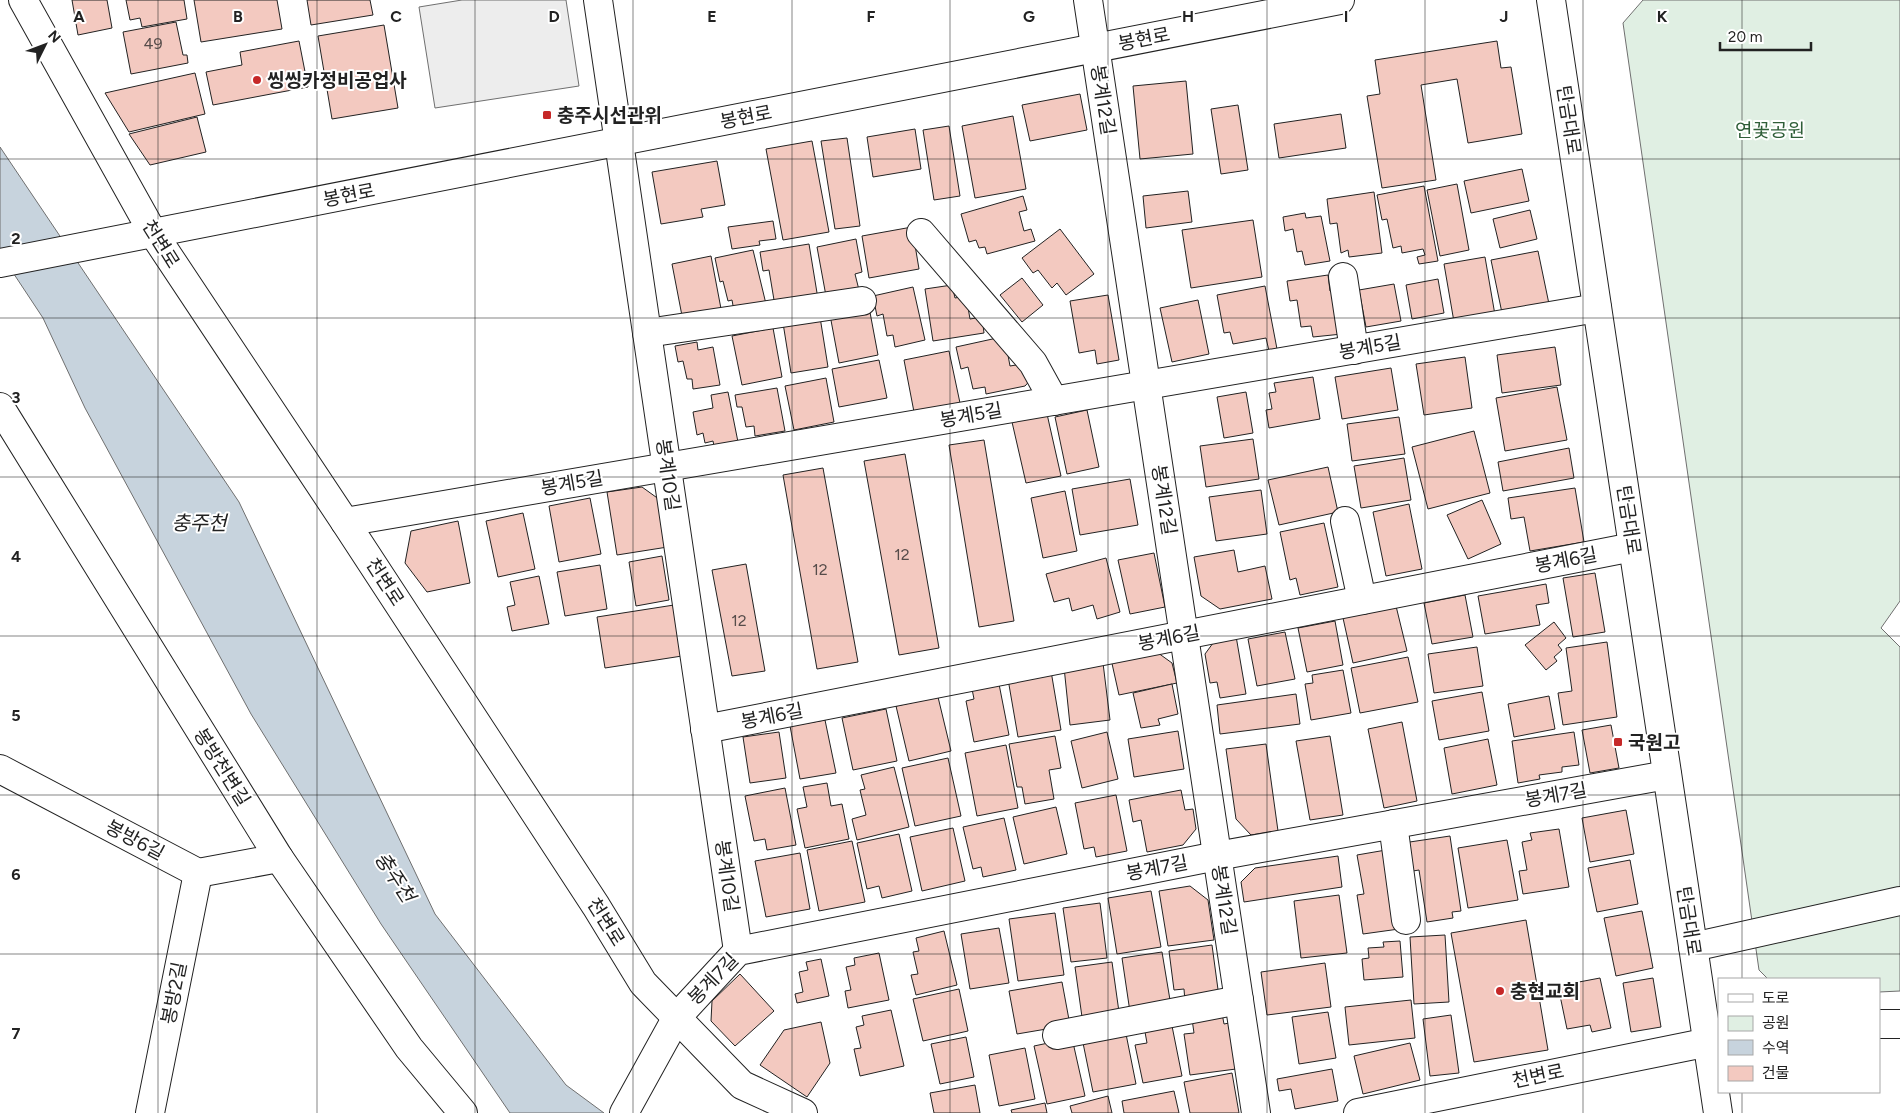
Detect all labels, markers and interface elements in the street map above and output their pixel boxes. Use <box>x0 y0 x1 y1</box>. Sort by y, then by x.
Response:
text: A <box>73 7 85 26</box>
text: B <box>233 7 243 26</box>
text: C <box>390 7 402 26</box>
text: D <box>548 7 560 26</box>
text: E <box>707 7 717 26</box>
text: F <box>867 7 876 26</box>
text: G <box>1023 7 1035 26</box>
text: H <box>1182 7 1194 26</box>
text: I <box>1344 7 1348 26</box>
text: J <box>1500 7 1508 26</box>
text: K <box>1657 7 1668 26</box>
north arrow <box>20 20 70 70</box>
scale bar <box>1720 20 1811 52</box>
street label: 봉현로 <box>1116 23 1172 55</box>
text: N <box>44 27 64 46</box>
text: 20 m <box>1728 28 1762 46</box>
house number: 49 <box>144 34 163 53</box>
street label: 봉계12길 <box>1086 63 1120 137</box>
place label: 씽씽카정비공업사 <box>267 69 407 92</box>
marker: 씽씽카정비공업사 <box>251 74 263 86</box>
street label: 탄금대로 <box>1552 84 1586 156</box>
street label: 봉현로 <box>718 101 774 133</box>
place label: 충주시선관위 <box>557 104 662 127</box>
marker: 충주시선관위 <box>541 109 553 121</box>
park label: 연꽃공원 <box>1735 119 1805 142</box>
street label: 봉현로 <box>321 179 377 211</box>
street label: 천변로 <box>137 216 185 272</box>
text: 2 <box>11 229 21 248</box>
street label: 봉계5길 <box>1337 330 1403 364</box>
text: 3 <box>12 388 21 407</box>
street label: 봉계5길 <box>938 398 1004 432</box>
street label: 봉계10길 <box>652 438 684 512</box>
street label: 봉계12길 <box>1147 463 1181 537</box>
street label: 봉계5길 <box>539 466 605 500</box>
street label: 탄금대로 <box>1612 484 1646 556</box>
water label: 충주천 <box>171 511 229 535</box>
street label: 봉계6길 <box>1533 543 1599 577</box>
house number: 12 <box>894 545 910 564</box>
text: 4 <box>11 547 21 566</box>
street label: 천변로 <box>361 554 409 610</box>
house number: 12 <box>812 560 828 579</box>
house number: 12 <box>731 611 747 630</box>
street label: 봉계6길 <box>1136 621 1202 655</box>
street label: 봉계6길 <box>739 699 805 733</box>
text: 5 <box>11 706 21 725</box>
street label: 봉방천변길 <box>189 724 255 810</box>
place label: 국원고 <box>1628 731 1680 754</box>
marker: 국원고 <box>1612 736 1624 748</box>
street label: 봉계7길 <box>1523 778 1589 812</box>
street label: 봉방6길 <box>102 815 168 865</box>
street label: 봉계10길 <box>711 839 743 913</box>
water label: 충주천 <box>370 847 422 909</box>
street label: 봉계7길 <box>1124 851 1190 885</box>
street label: 봉계12길 <box>1207 863 1241 937</box>
text: 6 <box>11 865 21 884</box>
street label: 탄금대로 <box>1672 885 1706 957</box>
street label: 천변로 <box>582 894 630 950</box>
street label: 봉계7길 <box>683 948 743 1010</box>
street label: 봉방2길 <box>157 960 191 1026</box>
legend <box>1718 978 1880 1093</box>
place label: 충현교회 <box>1510 980 1580 1003</box>
marker: 충현교회 <box>1494 985 1506 997</box>
text: 도로 <box>1762 989 1790 1007</box>
text: 공원 <box>1762 1014 1790 1032</box>
text: 7 <box>12 1024 21 1043</box>
text: 수역 <box>1762 1039 1790 1057</box>
street label: 천변로 <box>1510 1059 1566 1093</box>
text: 건물 <box>1762 1064 1790 1082</box>

